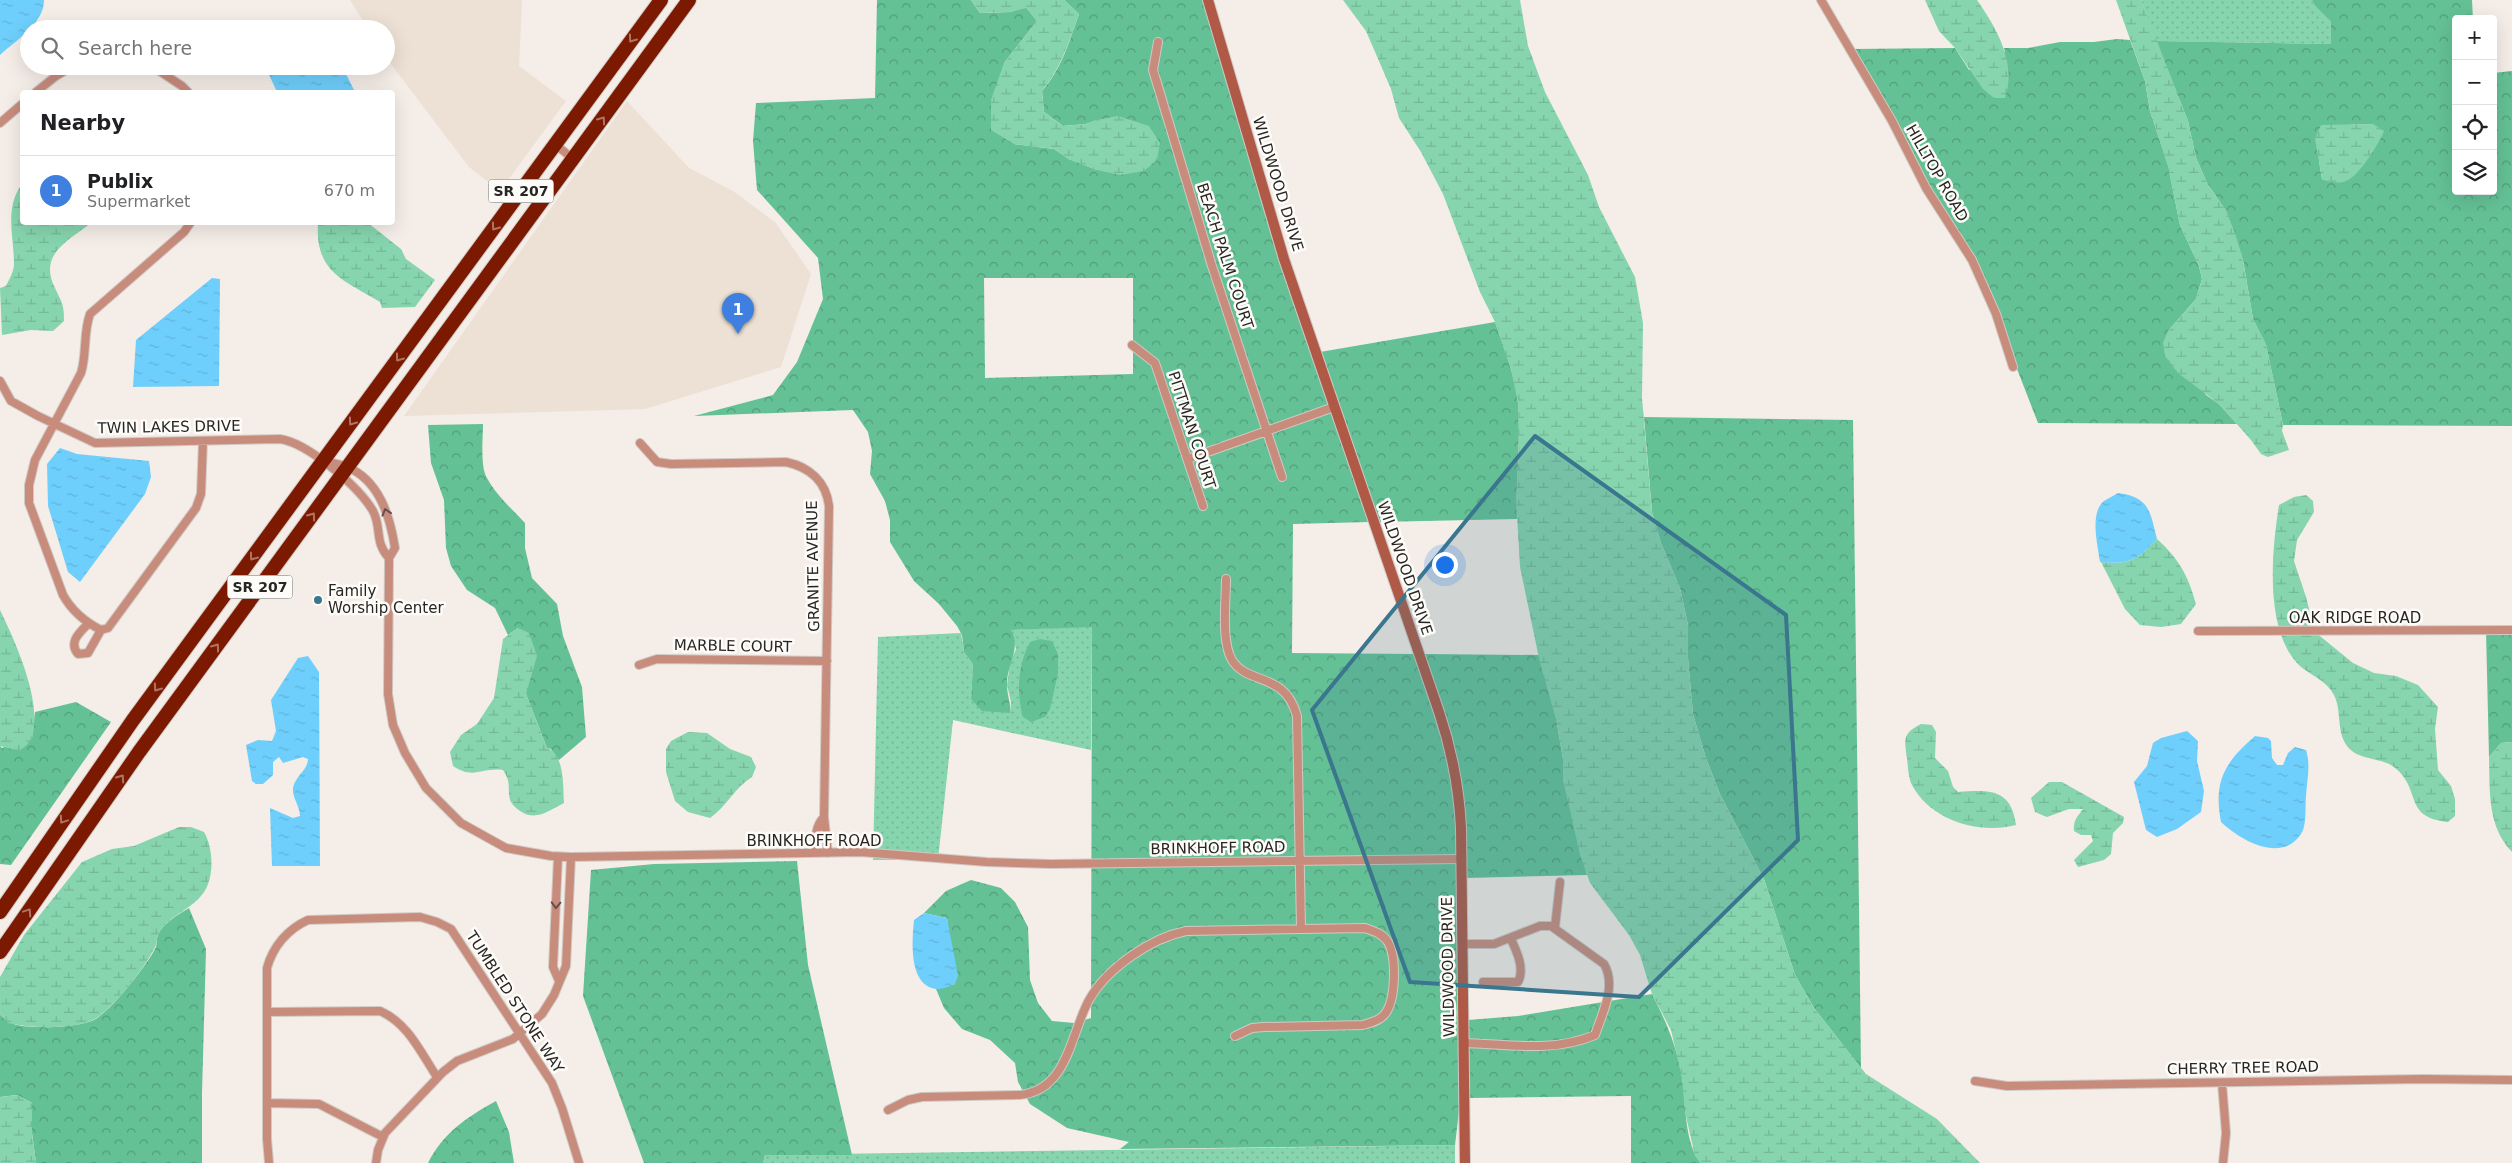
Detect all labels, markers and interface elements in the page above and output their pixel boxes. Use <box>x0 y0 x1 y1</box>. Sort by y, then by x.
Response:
map controls <box>2452 15 2497 195</box>
button: + <box>2452 15 2497 60</box>
search box <box>20 20 395 75</box>
one-way arrow <box>629 33 638 43</box>
icon: search <box>38 34 66 62</box>
text: Search here <box>78 37 192 59</box>
button: − <box>2452 60 2497 105</box>
button: locate <box>2452 105 2497 150</box>
text: Nearby <box>40 111 125 135</box>
street label: WILDWOOD DRIVE <box>1249 114 1307 254</box>
one-way arrow <box>596 117 604 126</box>
street label: HILLTOP ROAD <box>1902 121 1972 225</box>
button: layers <box>2452 150 2497 195</box>
text: Publix <box>87 170 153 192</box>
road number: SR 207 <box>488 180 554 202</box>
text: 1 <box>50 181 62 200</box>
text: 670 m <box>324 181 375 200</box>
street label: BEACH PALM COURT <box>1193 181 1257 332</box>
text: Supermarket <box>87 192 190 211</box>
one-way arrow <box>492 221 501 231</box>
pin: 1 <box>722 293 754 334</box>
one-way arrow <box>396 352 405 362</box>
street label: PITTMAN COURT <box>1165 369 1220 492</box>
one-way arrow <box>350 416 358 425</box>
street label: TWIN LAKES DRIVE <box>96 417 241 437</box>
street label: WILDWOOD DRIVE <box>1374 499 1436 637</box>
street label: GRANITE AVENUE <box>803 500 823 632</box>
one-way arrow <box>381 509 391 517</box>
one-way arrow <box>306 512 315 522</box>
one-way arrow <box>250 551 259 561</box>
your location <box>1432 552 1458 578</box>
road number: SR 207 <box>228 576 292 598</box>
place label: Family Worship Center <box>328 582 444 617</box>
marker: Family Worship Center <box>312 594 324 606</box>
street label: OAK RIDGE ROAD <box>2289 609 2421 627</box>
street label: MARBLE COURT <box>674 636 793 656</box>
one-way arrow <box>210 643 219 653</box>
one-way arrow <box>154 682 163 692</box>
one-way arrow <box>115 774 124 784</box>
one-way arrow <box>60 815 69 824</box>
street label: BRINKHOFF ROAD <box>746 832 882 850</box>
street label: BRINKHOFF ROAD <box>1150 838 1286 858</box>
street label: WILDWOOD DRIVE <box>1438 897 1458 1037</box>
one-way arrow <box>550 902 561 910</box>
one-way arrow <box>21 908 31 917</box>
street label: TUMBLED STONE WAY <box>462 927 568 1077</box>
street label: CHERRY TREE ROAD <box>2167 1058 2319 1078</box>

